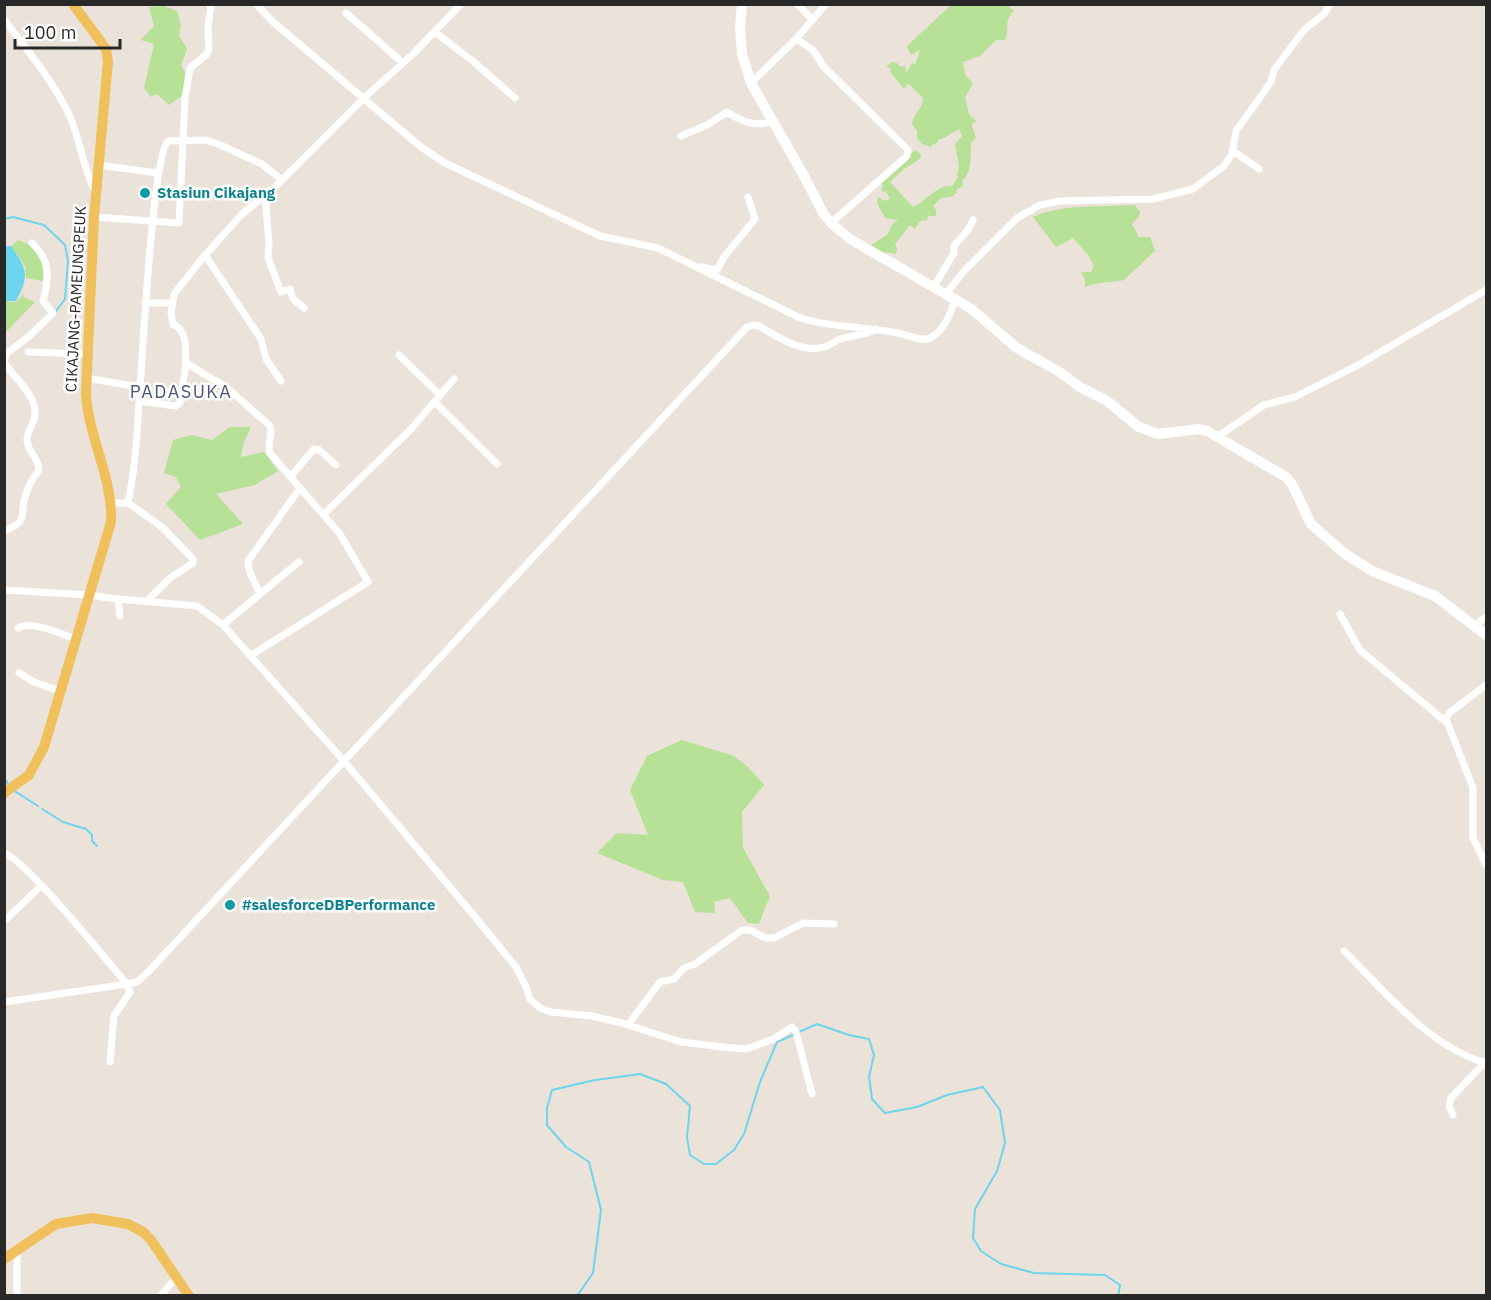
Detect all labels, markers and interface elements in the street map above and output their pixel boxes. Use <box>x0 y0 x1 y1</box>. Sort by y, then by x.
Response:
scale bar <box>15 12 120 50</box>
text: 100 m <box>24 21 76 44</box>
place label: Stasiun Cikajang <box>157 183 276 202</box>
marker: Stasiun Cikajang <box>138 186 152 200</box>
street label: CIKAJANG-PAMEUNGPEUK <box>61 205 90 393</box>
district label: PADASUKA <box>130 380 232 403</box>
place label: #salesforceDBPerformance <box>242 895 435 914</box>
marker: #salesforceDBPerformance <box>223 898 237 912</box>

